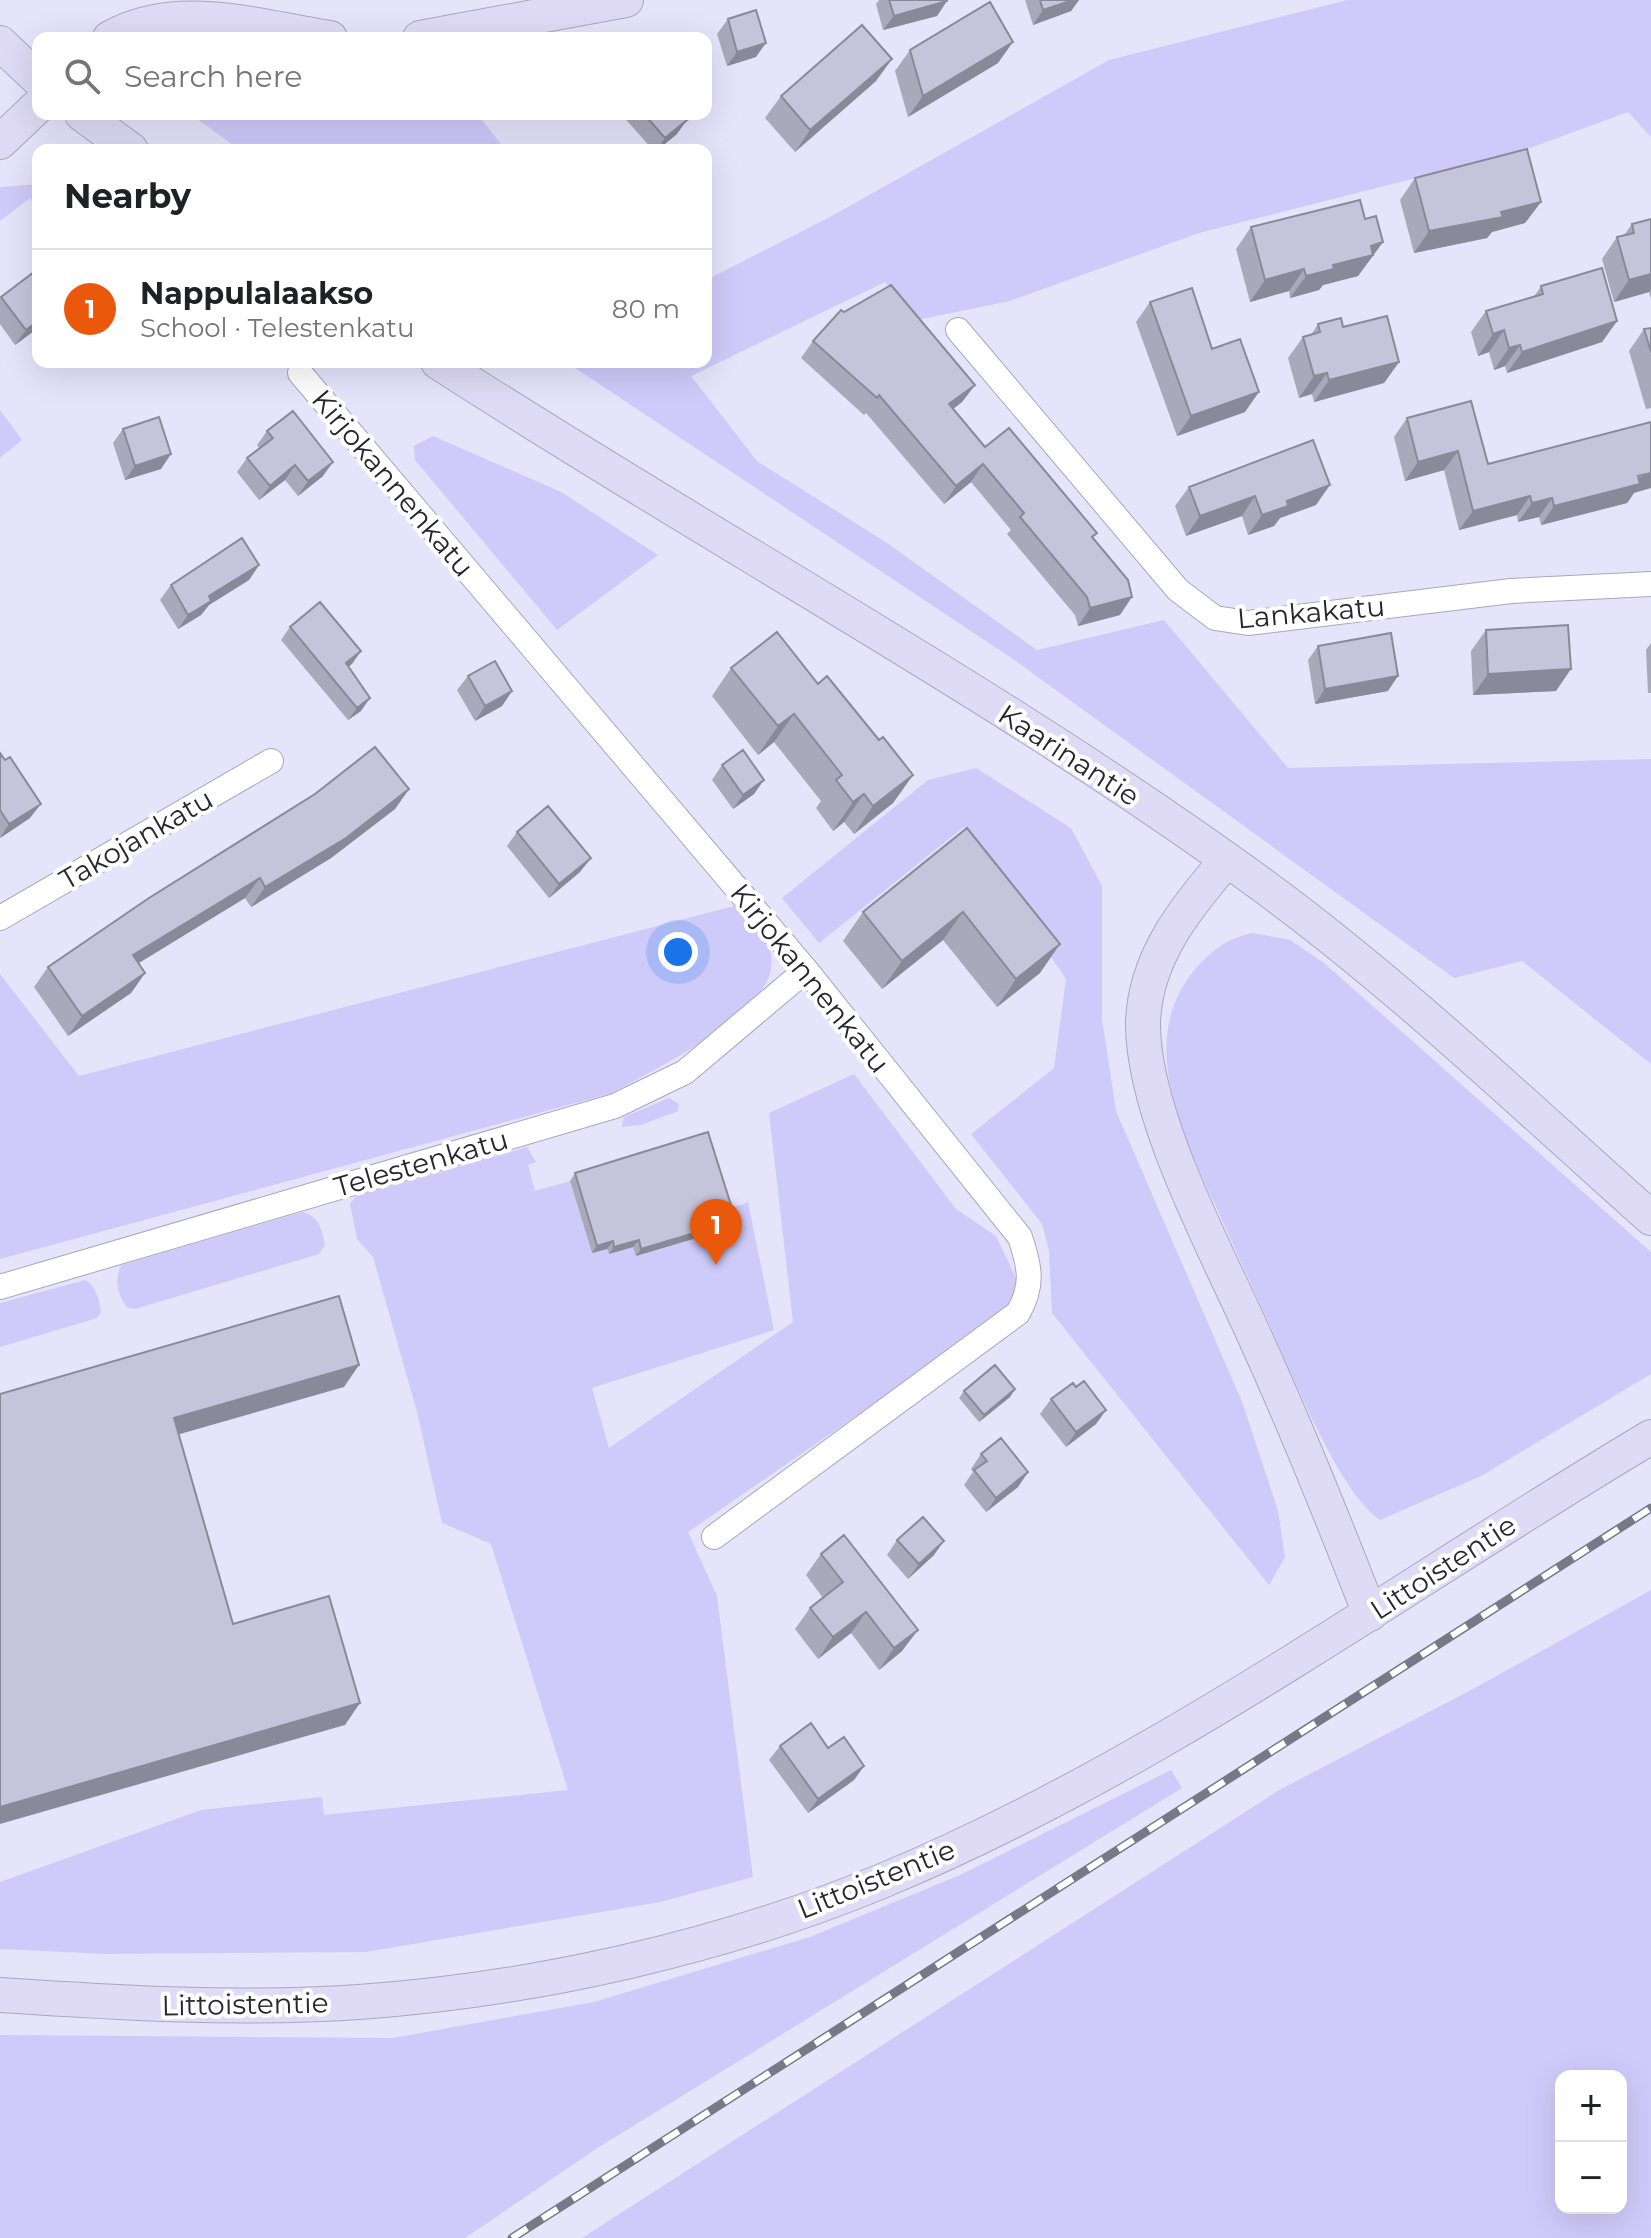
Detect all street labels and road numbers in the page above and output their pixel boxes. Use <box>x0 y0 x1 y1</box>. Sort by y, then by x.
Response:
street label: Kirjokannenkatu <box>305 383 481 583</box>
street label: Lankakatu <box>1236 589 1386 635</box>
street label: Kaarinantie <box>992 697 1146 813</box>
street label: Takojankatu <box>53 781 219 897</box>
street label: Kirjokannenkatu <box>723 876 897 1080</box>
street label: Telestenkatu <box>330 1122 512 1204</box>
street label: Littoistentie <box>1364 1507 1522 1627</box>
street label: Littoistentie <box>792 1832 960 1926</box>
street label: Littoistentie <box>161 1986 329 2022</box>

